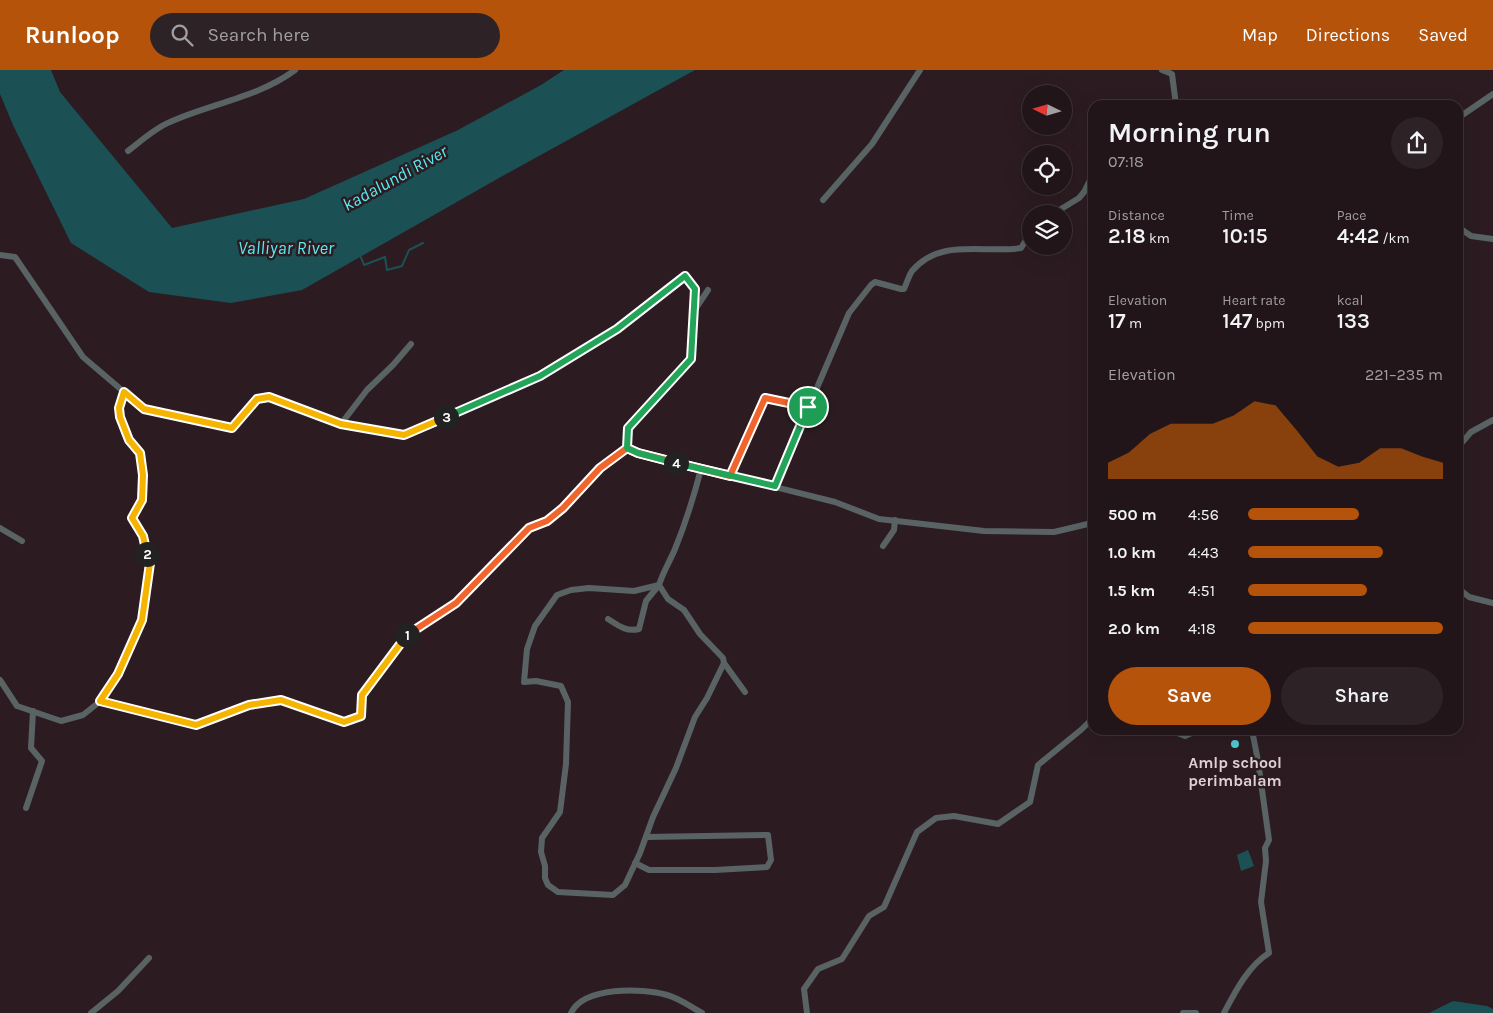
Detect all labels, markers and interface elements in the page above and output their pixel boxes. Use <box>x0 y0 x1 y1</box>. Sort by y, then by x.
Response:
search box <box>150 13 500 58</box>
text: Runloop <box>25 21 120 49</box>
icon: search <box>168 21 196 49</box>
text: Search here <box>208 24 310 46</box>
text: Map <box>1242 24 1278 46</box>
text: Directions <box>1306 24 1390 46</box>
text: Saved <box>1418 24 1468 46</box>
north arrow <box>1022 85 1072 135</box>
map controls <box>1022 85 1072 255</box>
text: Morning run <box>1108 116 1271 149</box>
button: share <box>1391 117 1443 169</box>
water label: kadalundi River <box>339 140 452 216</box>
button: locate <box>1022 145 1072 195</box>
text: 07:18 <box>1108 152 1144 171</box>
button: layers <box>1022 205 1072 255</box>
text: Distance <box>1108 207 1165 224</box>
text: Time <box>1222 207 1254 224</box>
text: Pace <box>1337 207 1367 224</box>
text: 2.18 <box>1108 224 1146 248</box>
text: 10:15 <box>1222 224 1268 248</box>
text: 4:42 <box>1337 224 1379 248</box>
text: km <box>1146 230 1170 247</box>
text: /km <box>1379 230 1410 247</box>
water label: Valliyar River <box>238 237 335 259</box>
text: Elevation <box>1108 292 1167 309</box>
text: Heart rate <box>1222 292 1285 309</box>
text: kcal <box>1337 292 1363 309</box>
text: 17 <box>1108 309 1126 333</box>
text: 147 <box>1222 309 1252 333</box>
text: 133 <box>1337 309 1370 333</box>
text: m <box>1126 315 1142 332</box>
text: bpm <box>1252 315 1285 332</box>
text: Elevation <box>1108 365 1176 384</box>
text: 221–235 m <box>1365 365 1443 384</box>
pin <box>787 386 829 428</box>
icon: arrive <box>794 393 822 421</box>
pin: 3 <box>434 404 458 430</box>
text: 3 <box>442 409 451 426</box>
pin: 4 <box>664 450 688 476</box>
text: 4 <box>672 455 681 472</box>
text: 500 m <box>1108 505 1157 524</box>
text: 4:56 <box>1188 505 1219 524</box>
pin: 2 <box>134 542 160 566</box>
text: 1.0 km <box>1108 543 1156 562</box>
text: 4:43 <box>1188 543 1219 562</box>
text: 2 <box>143 546 152 563</box>
text: 1.5 km <box>1108 581 1155 600</box>
text: 4:51 <box>1188 581 1215 600</box>
text: 2.0 km <box>1108 619 1160 638</box>
text: 4:18 <box>1188 619 1216 638</box>
pin: 1 <box>394 622 420 648</box>
text: 1 <box>405 627 410 644</box>
button: Save <box>1108 667 1271 725</box>
button: Share <box>1281 667 1443 725</box>
marker: Amlp school perimbalam <box>1229 738 1241 750</box>
place label: Amlp school perimbalam <box>1188 753 1282 790</box>

